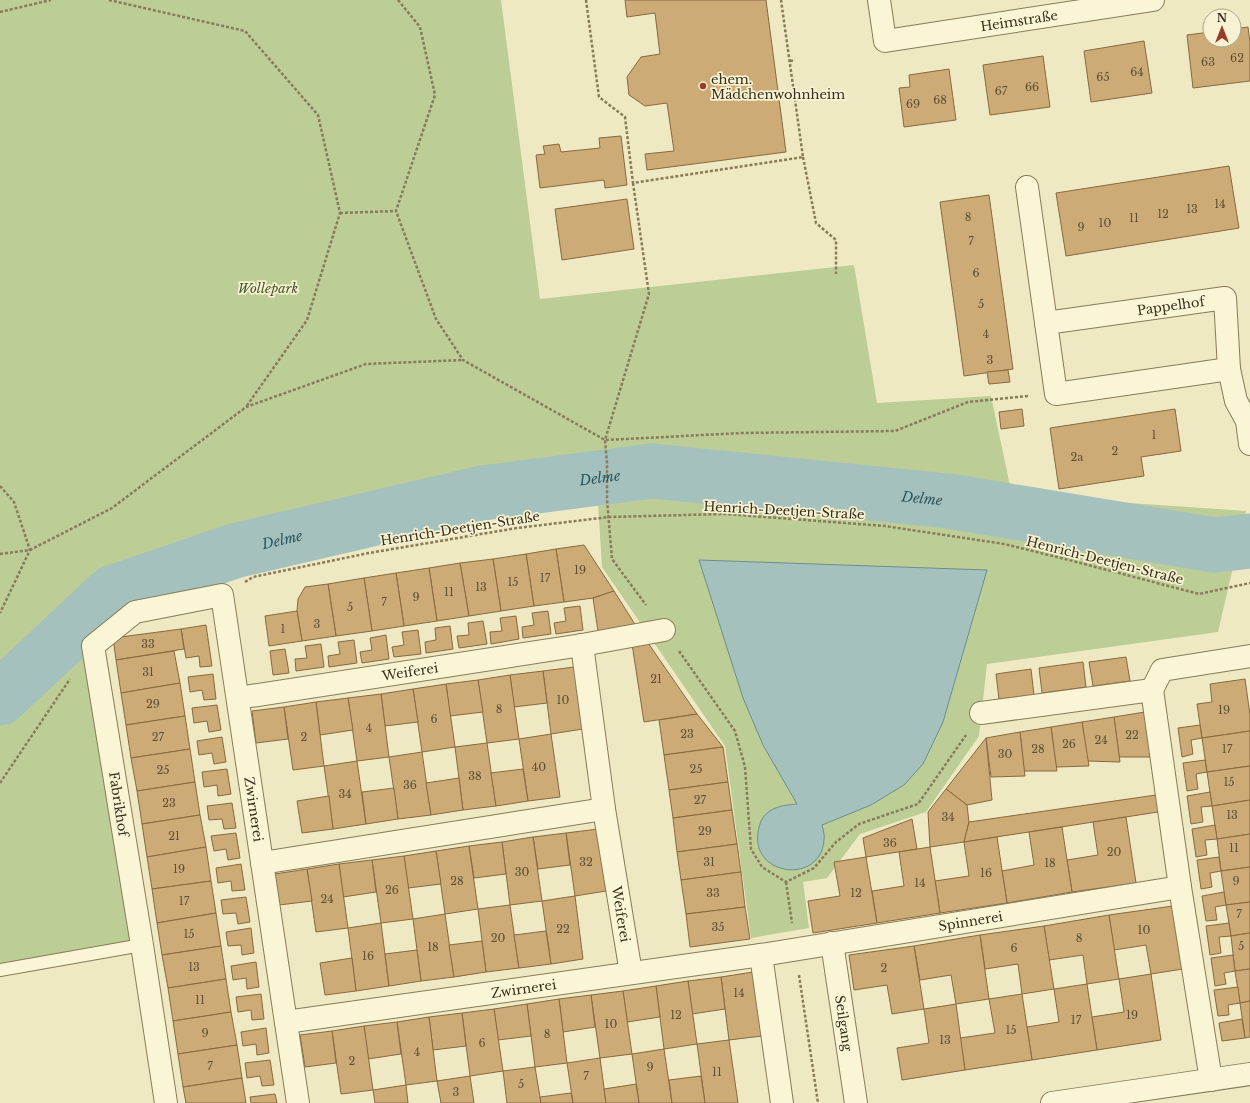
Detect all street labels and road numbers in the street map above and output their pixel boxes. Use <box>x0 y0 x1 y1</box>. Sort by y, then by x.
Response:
street label: Heimstraße <box>979 7 1059 35</box>
street label: Pappelhof <box>1136 293 1207 319</box>
street label: Henrich-Deetjen-Straße <box>703 498 865 523</box>
street label: Henrich-Deetjen-Straße <box>379 507 541 549</box>
street label: Henrich-Deetjen-Straße <box>1025 533 1185 588</box>
street label: Weiferei <box>380 659 440 685</box>
street label: Fabrikhof <box>105 770 132 839</box>
street label: Zwirnerei <box>240 775 267 843</box>
street label: Weiferei <box>608 884 634 944</box>
street label: Spinnerei <box>937 908 1005 935</box>
street label: Zwirnerei <box>490 976 558 1002</box>
street label: Seilgang <box>831 994 856 1052</box>

